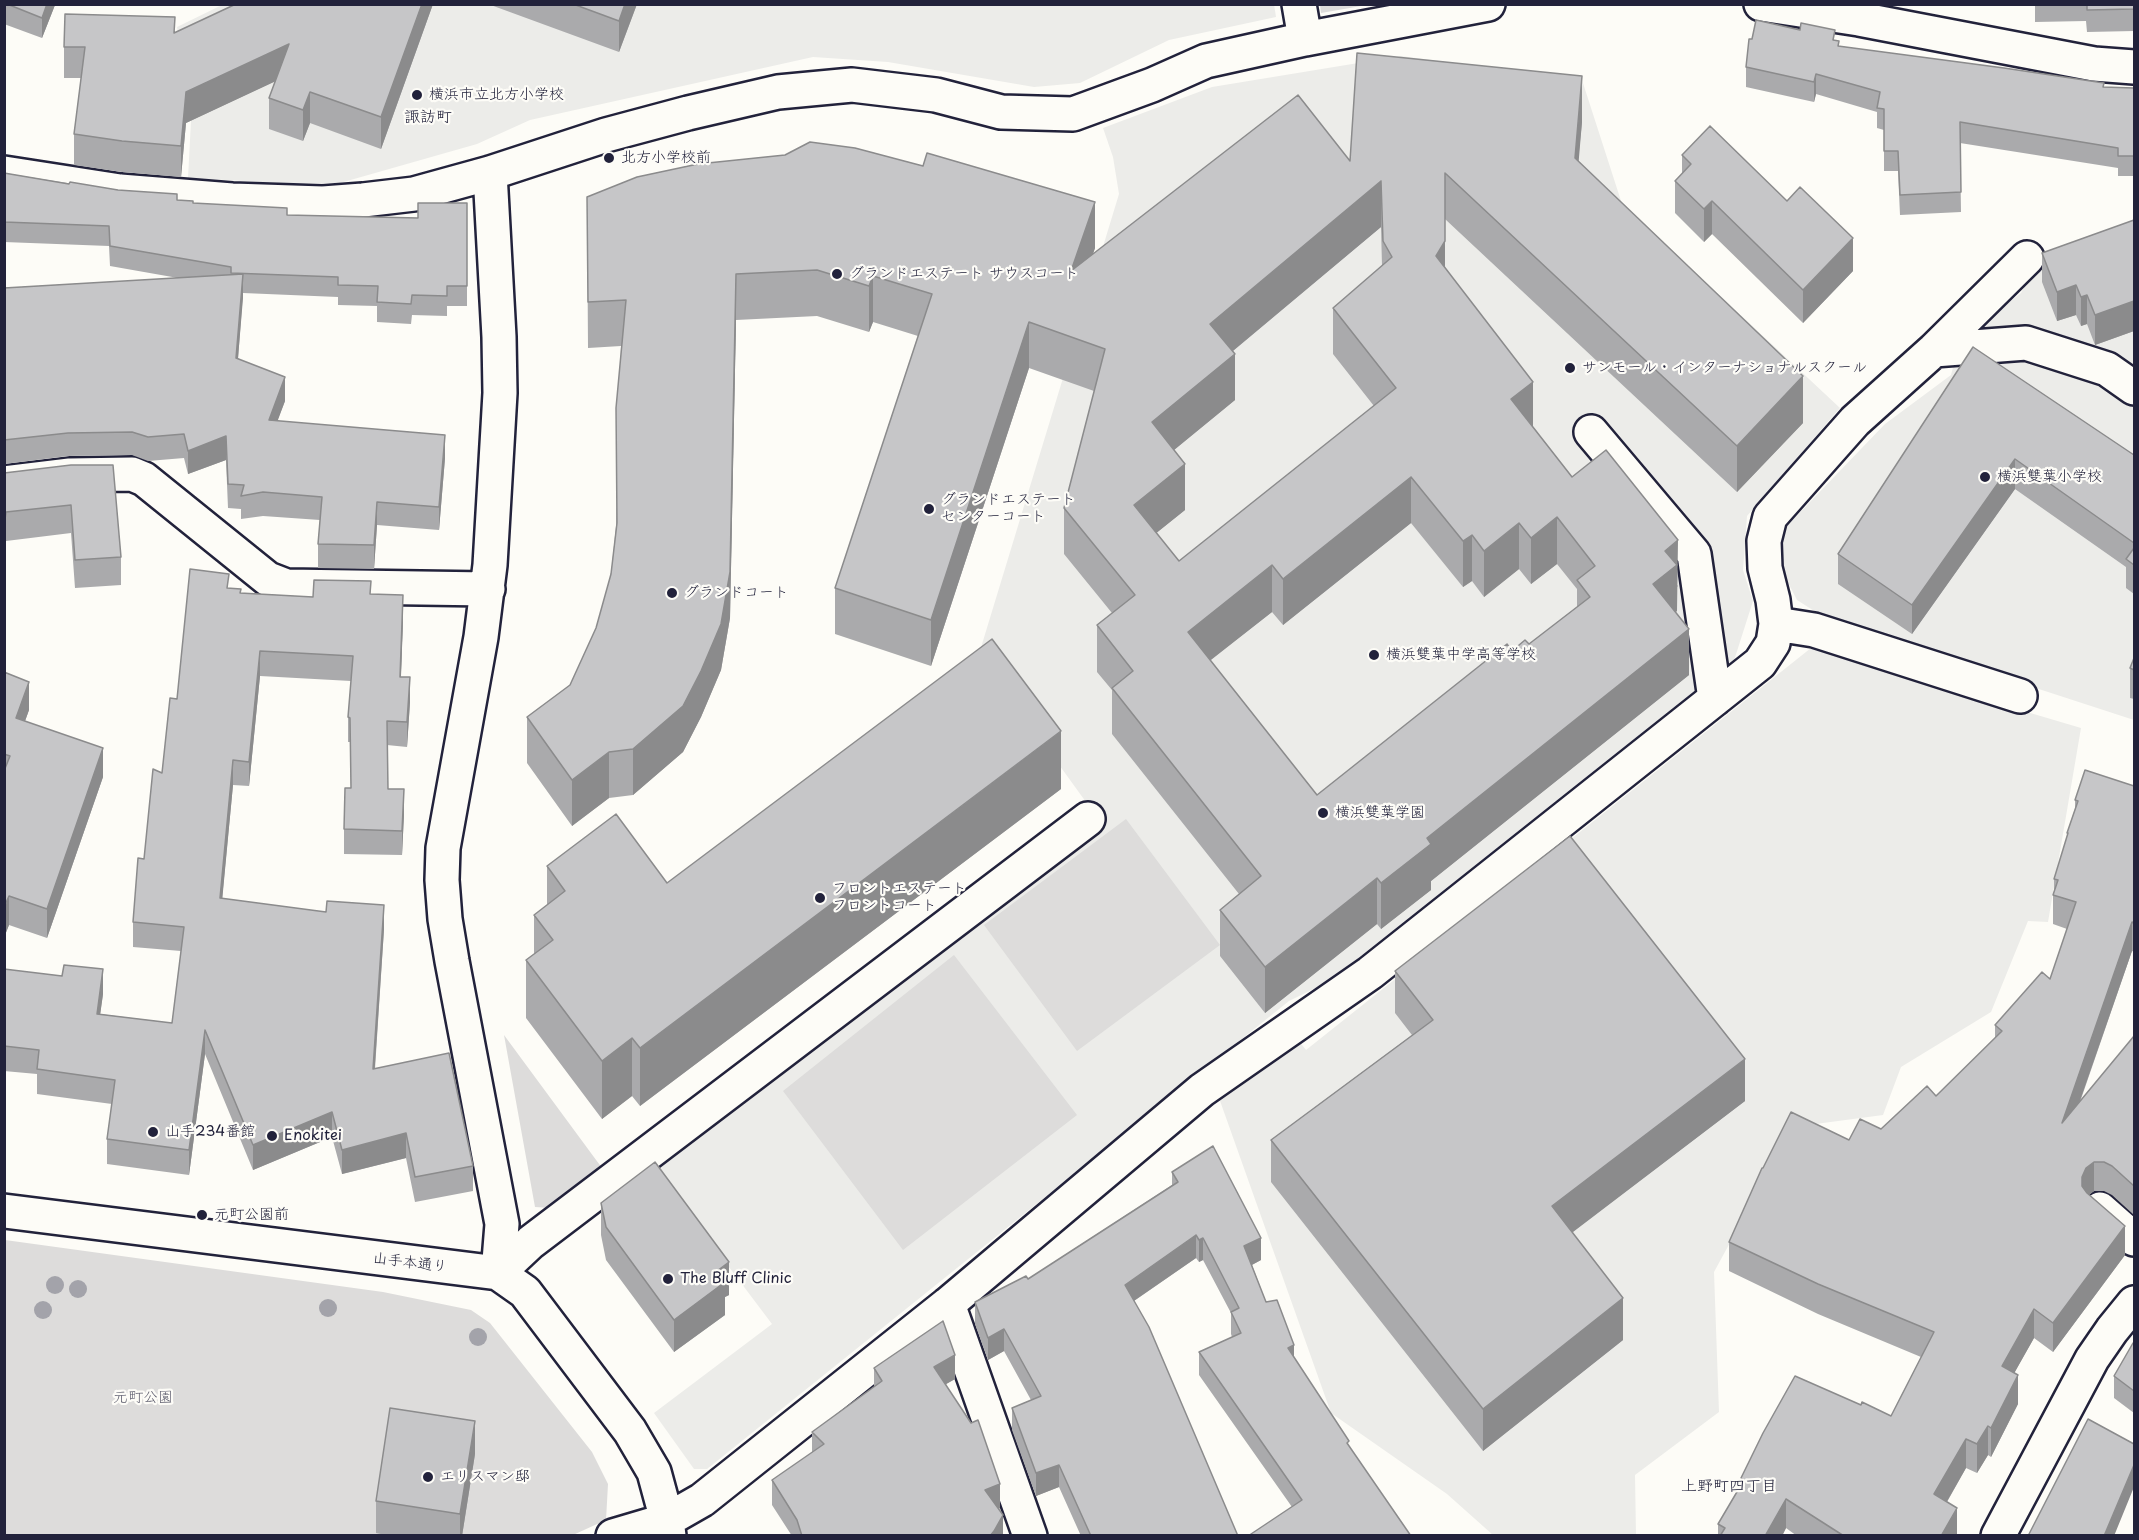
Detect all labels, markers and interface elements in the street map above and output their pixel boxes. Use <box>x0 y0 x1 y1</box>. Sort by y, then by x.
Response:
place label: 横浜市立北方小学校 <box>429 86 564 104</box>
marker: 横浜市立北方小学校 <box>410 88 424 102</box>
district label: 諏訪町 <box>404 108 452 128</box>
place label: 北方小学校前 <box>621 149 711 167</box>
marker: 北方小学校前 <box>602 151 616 165</box>
place label: グランドエステート サウスコート <box>849 265 1079 283</box>
marker: グランドエステート サウスコート <box>830 267 844 281</box>
place label: サンモール・インターナショナルスクール <box>1582 359 1867 377</box>
marker: サンモール・インターナショナルスクール <box>1563 361 1577 375</box>
place label: 横浜雙葉小学校 <box>1997 468 2102 486</box>
marker: 横浜雙葉小学校 <box>1978 470 1992 484</box>
place label: グランドエステート センターコート <box>941 491 1076 526</box>
marker: グランドエステート センターコート <box>922 502 936 516</box>
place label: グランドコート <box>684 584 789 602</box>
marker: グランドコート <box>665 586 679 600</box>
place label: 横浜雙葉中学高等学校 <box>1386 646 1536 664</box>
marker: 横浜雙葉中学高等学校 <box>1367 648 1381 662</box>
place label: 横浜雙葉学園 <box>1335 804 1425 822</box>
marker: 横浜雙葉学園 <box>1316 806 1330 820</box>
place label: フロントエステート フロントコート <box>832 880 967 915</box>
marker: フロントエステート フロントコート <box>813 891 827 905</box>
place label: 山手234番館 <box>165 1123 255 1141</box>
marker: 山手234番館 <box>146 1125 160 1139</box>
place label: Enokitei <box>284 1127 342 1145</box>
marker: Enokitei <box>265 1129 279 1143</box>
place label: 元町公園前 <box>214 1206 289 1224</box>
marker: 元町公園前 <box>195 1208 209 1222</box>
street label: 山手本通り <box>372 1249 448 1277</box>
place label: The Bluff Clinic <box>680 1270 792 1288</box>
marker: The Bluff Clinic <box>661 1272 675 1286</box>
park label: 元町公園 <box>113 1389 173 1407</box>
place label: エリスマン邸 <box>440 1468 530 1486</box>
marker: エリスマン邸 <box>421 1470 435 1484</box>
district label: 上野町四丁目 <box>1681 1477 1777 1497</box>

